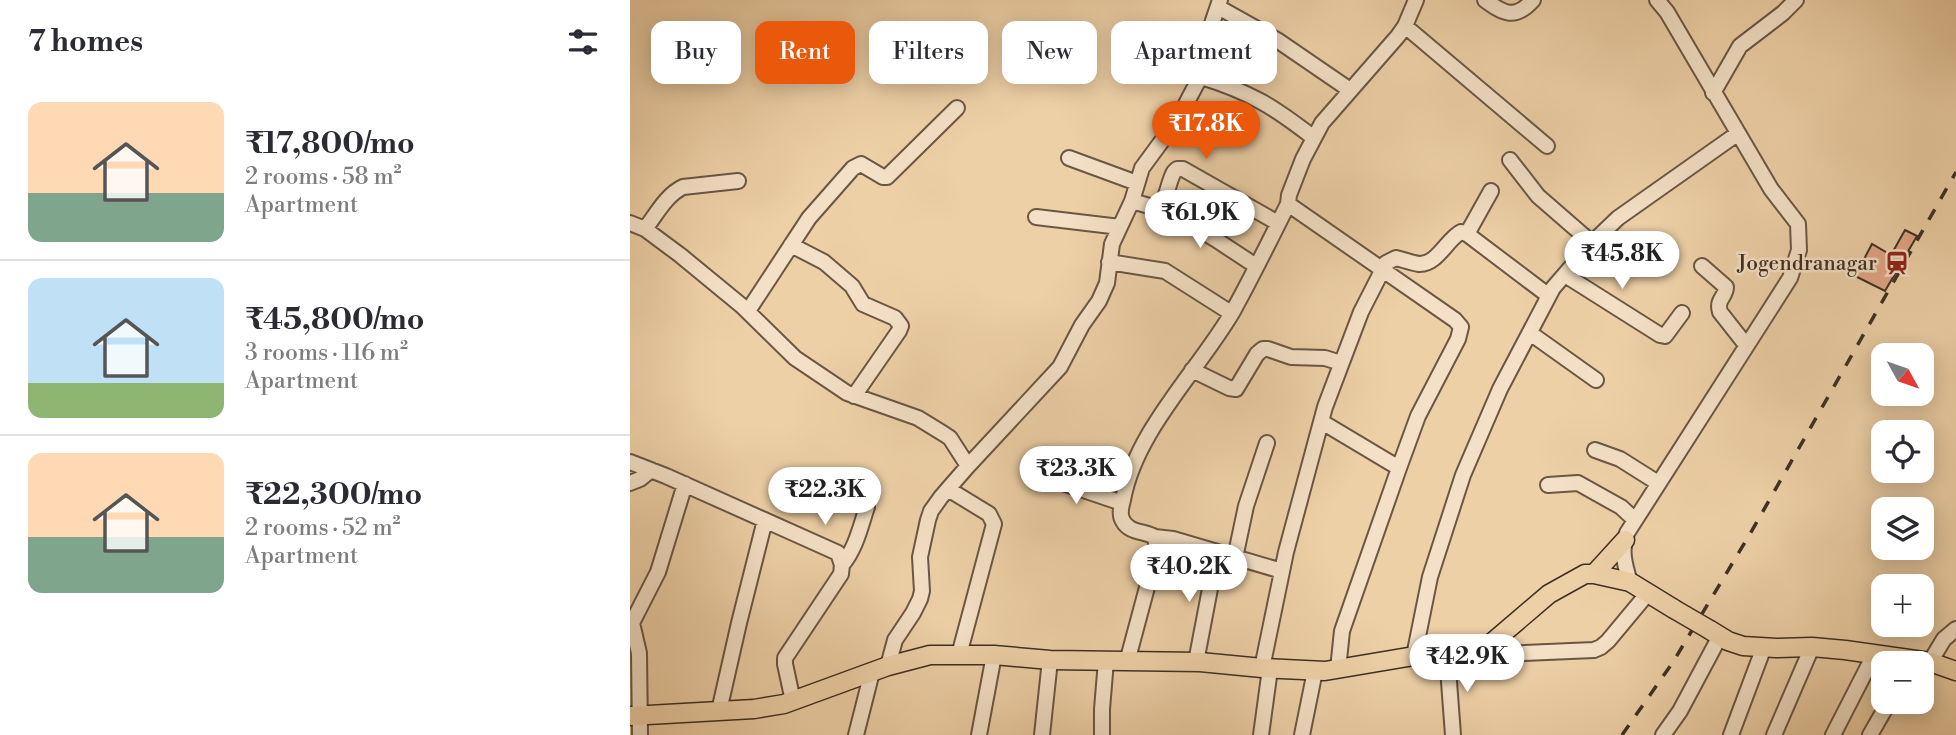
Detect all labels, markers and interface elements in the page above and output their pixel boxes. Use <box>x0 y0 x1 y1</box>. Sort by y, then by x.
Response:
chip: Buy <box>651 21 741 84</box>
chip: Rent <box>755 21 855 84</box>
chip: Filters <box>869 21 988 84</box>
chip: New <box>1002 21 1097 84</box>
chip: Apartment <box>1111 21 1277 84</box>
text: 7 homes <box>28 23 143 61</box>
icon: filters <box>564 23 602 61</box>
pin: ₹17.8K <box>1149 102 1263 161</box>
text: ₹17.8K <box>1168 110 1244 138</box>
text: ₹17,800/mo <box>245 125 415 163</box>
icon: home <box>84 130 168 214</box>
text: 2 rooms · 58 m² <box>245 163 402 191</box>
pin: ₹61.9K <box>1143 190 1257 250</box>
text: Apartment <box>245 191 358 219</box>
text: ₹61.9K <box>1161 199 1239 227</box>
pin: ₹45.8K <box>1565 232 1679 291</box>
text: ₹45.8K <box>1580 240 1664 268</box>
station icon: Jogendranagar <box>1883 249 1911 277</box>
place label: Jogendranagar <box>1736 251 1877 277</box>
text: ₹45,800/mo <box>245 301 424 339</box>
icon: home <box>84 306 168 390</box>
text: 3 rooms · 116 m² <box>245 339 408 367</box>
north arrow <box>1871 343 1934 406</box>
map controls <box>1871 343 1934 714</box>
text: Apartment <box>245 367 358 395</box>
button: locate <box>1871 420 1934 483</box>
pin: ₹23.3K <box>1019 447 1133 506</box>
text: ₹23.3K <box>1036 455 1116 483</box>
pin: ₹22.3K <box>768 468 882 527</box>
text: ₹22,300/mo <box>245 476 422 514</box>
text: ₹22.3K <box>784 476 866 504</box>
icon: home <box>84 481 168 565</box>
button: layers <box>1871 497 1934 560</box>
text: 2 rooms · 52 m² <box>245 514 401 542</box>
text: Apartment <box>245 542 358 570</box>
pin: ₹40.2K <box>1132 544 1246 604</box>
text: ₹40.2K <box>1146 553 1232 581</box>
button: + <box>1871 574 1934 637</box>
pin: ₹42.9K <box>1410 634 1524 694</box>
text: ₹42.9K <box>1425 643 1509 671</box>
button: − <box>1871 651 1934 714</box>

